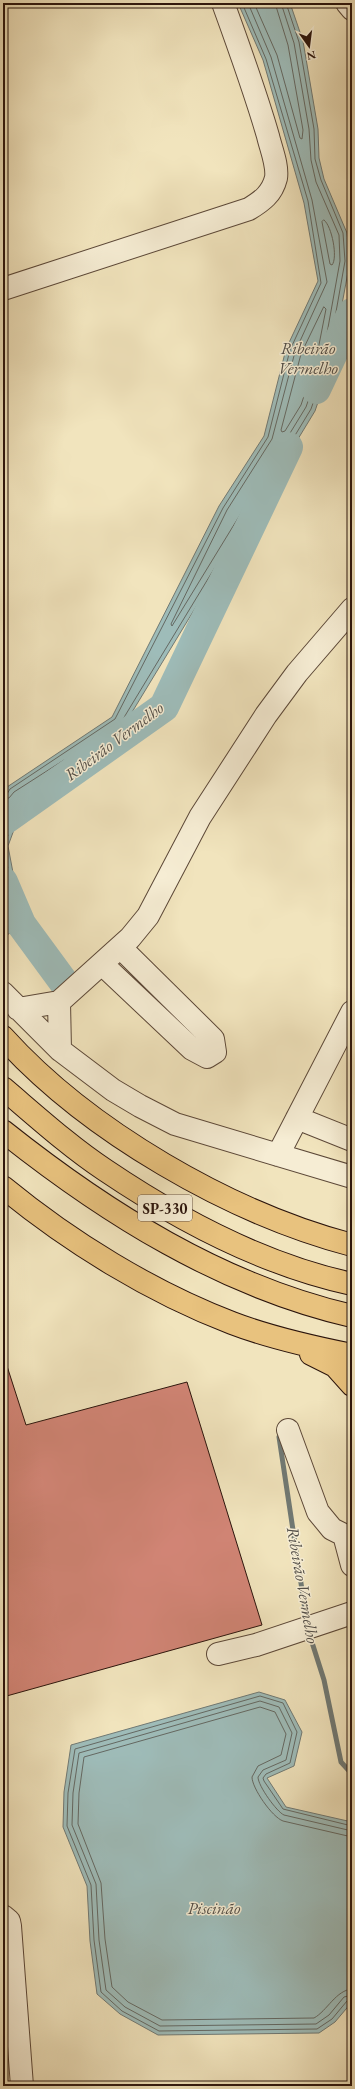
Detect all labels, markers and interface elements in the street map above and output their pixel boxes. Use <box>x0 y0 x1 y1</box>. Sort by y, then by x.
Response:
north arrow <box>289 26 329 66</box>
text: N <box>305 48 317 64</box>
water label: Ribeirão Vermelho <box>278 337 339 379</box>
water label: Ribeirão Vermelho <box>60 696 168 785</box>
road number: SP-330 <box>138 1195 192 1221</box>
water label: Ribeirão Vermelho <box>282 1525 324 1646</box>
water label: Piscinão <box>187 1897 241 1919</box>

